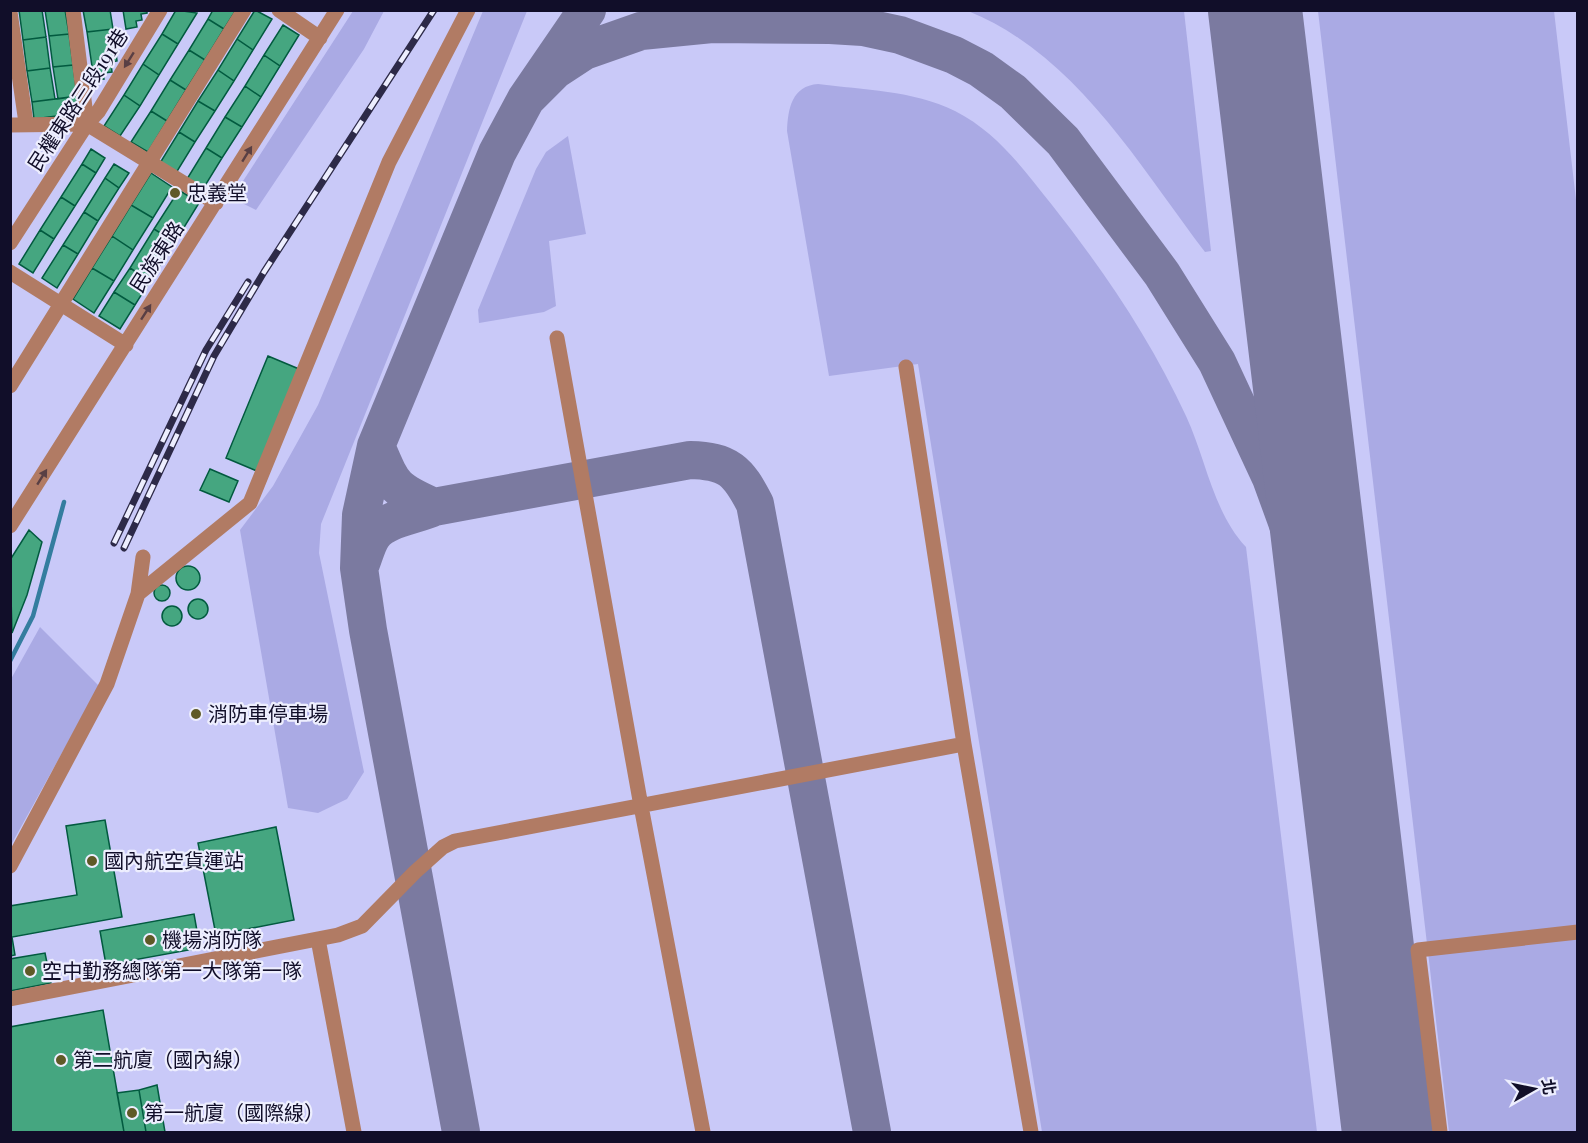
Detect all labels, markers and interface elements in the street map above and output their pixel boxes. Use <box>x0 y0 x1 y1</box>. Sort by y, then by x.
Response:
street label: 民權東路三段191巷 <box>20 23 133 176</box>
one-way arrow <box>124 52 135 68</box>
one-way arrow <box>241 146 253 162</box>
place label: 忠義堂 <box>187 178 247 205</box>
marker: 忠義堂 <box>168 186 182 200</box>
street label: 民族東路 <box>123 215 189 297</box>
one-way arrow <box>141 304 152 320</box>
one-way arrow <box>36 469 47 485</box>
place label: 消防車停車場 <box>208 699 328 726</box>
marker: 消防車停車場 <box>189 707 203 721</box>
place label: 國內航空貨運站 <box>104 846 244 873</box>
marker: 國內航空貨運站 <box>85 854 99 868</box>
place label: 機場消防隊 <box>162 925 262 952</box>
marker: 機場消防隊 <box>143 933 157 947</box>
place label: 空中勤務總隊第一大隊第一隊 <box>42 956 302 983</box>
marker: 空中勤務總隊第一大隊第一隊 <box>23 964 37 978</box>
place label: 第二航廈（國內線） <box>73 1045 253 1072</box>
marker: 第二航廈（國內線） <box>54 1053 68 1067</box>
north arrow <box>1504 1059 1564 1119</box>
text: 北 <box>1538 1077 1561 1096</box>
place label: 第一航廈（國際線） <box>144 1098 324 1125</box>
marker: 第一航廈（國際線） <box>125 1106 139 1120</box>

